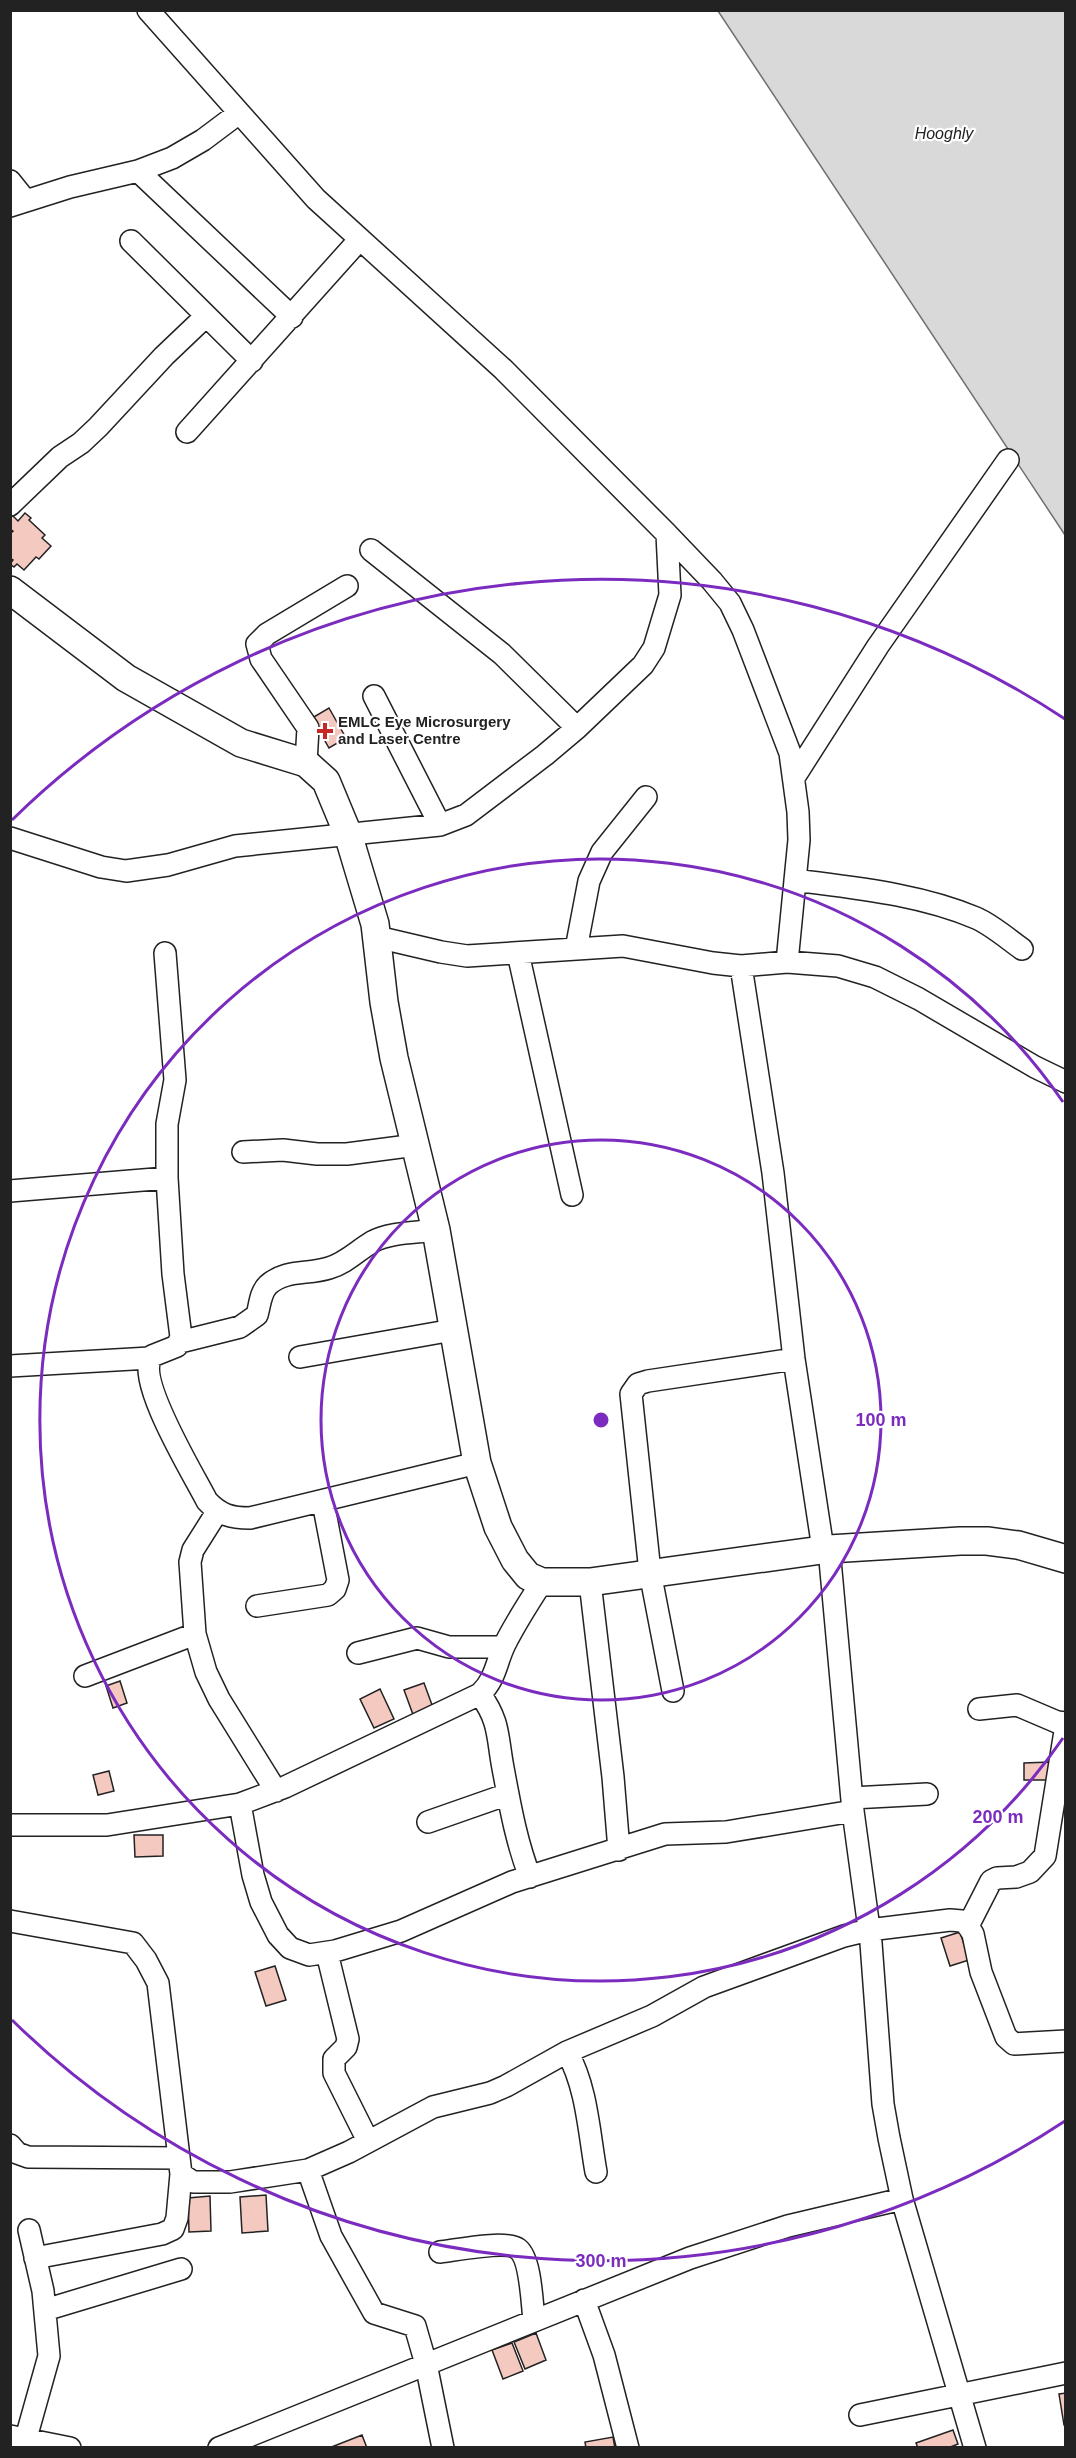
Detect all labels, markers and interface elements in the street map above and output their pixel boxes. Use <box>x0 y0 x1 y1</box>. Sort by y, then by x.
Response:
water label: Hooghly <box>915 125 974 142</box>
place label: EMLC Eye Microsurgery and Laser Centre <box>338 713 511 747</box>
marker: EMLC Eye Microsurgery and Laser Centre <box>316 722 334 740</box>
centre of rings <box>591 1410 611 1430</box>
text: 100 m <box>855 1410 907 1430</box>
text: 200 m <box>972 1807 1024 1827</box>
text: 300 m <box>575 2251 627 2271</box>

